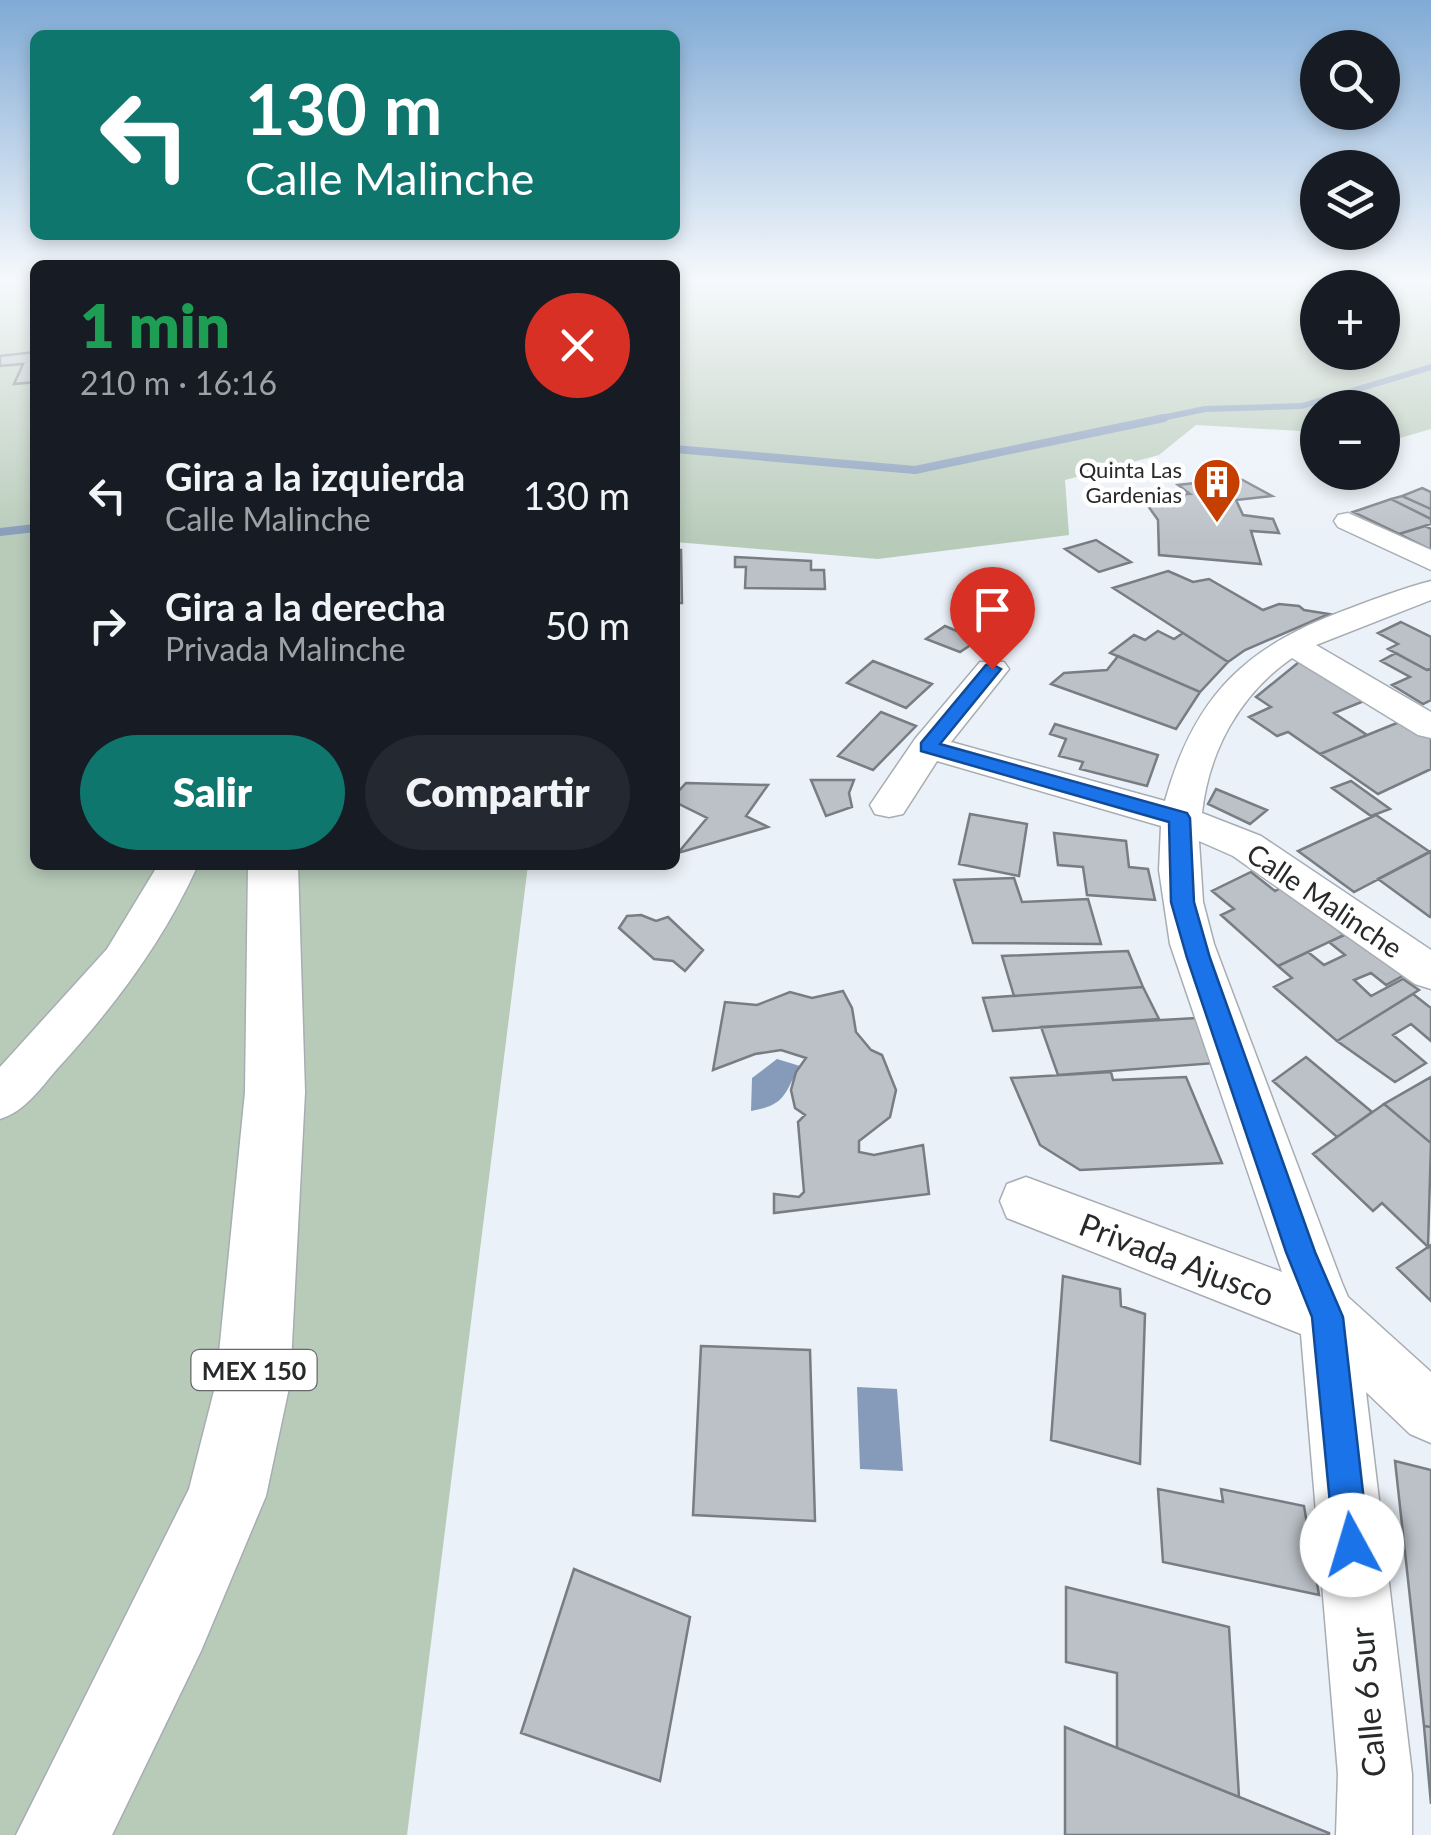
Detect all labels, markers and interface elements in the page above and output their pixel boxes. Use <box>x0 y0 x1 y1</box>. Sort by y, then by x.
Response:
map controls <box>1300 30 1400 490</box>
button: search <box>1300 30 1400 130</box>
text: 130 m <box>245 66 442 150</box>
icon: left <box>80 70 210 200</box>
button: layers <box>1300 150 1400 250</box>
text: Calle Malinche <box>245 151 534 205</box>
button: + <box>1300 270 1400 370</box>
text: 1 min <box>80 289 230 361</box>
button: close <box>525 293 630 398</box>
text: 210 m · 16:16 <box>80 363 277 402</box>
button: − <box>1300 390 1400 490</box>
text: Gira a la izquierda <box>165 453 465 499</box>
place label: Quinta Las Gardenias <box>1079 456 1182 508</box>
building icon: Quinta Las Gardenias <box>1191 456 1243 524</box>
icon: left <box>80 468 135 523</box>
text: 130 m <box>523 472 630 518</box>
text: Calle Malinche <box>165 499 371 538</box>
pin <box>950 567 1035 670</box>
icon: arrive <box>965 582 1020 637</box>
text: Gira a la derecha <box>165 583 446 629</box>
icon: right <box>80 598 135 653</box>
text: 50 m <box>545 602 630 648</box>
text: Privada Malinche <box>165 629 406 668</box>
button: Salir <box>80 735 345 850</box>
button: Compartir <box>365 735 630 850</box>
street label: Calle Malinche <box>1241 836 1409 964</box>
street label: Privada Ajusco <box>1074 1204 1280 1314</box>
road number: MEX 150 <box>192 1350 316 1390</box>
position arrow <box>1300 1493 1404 1597</box>
street label: Calle 6 Sur <box>1341 1625 1393 1779</box>

